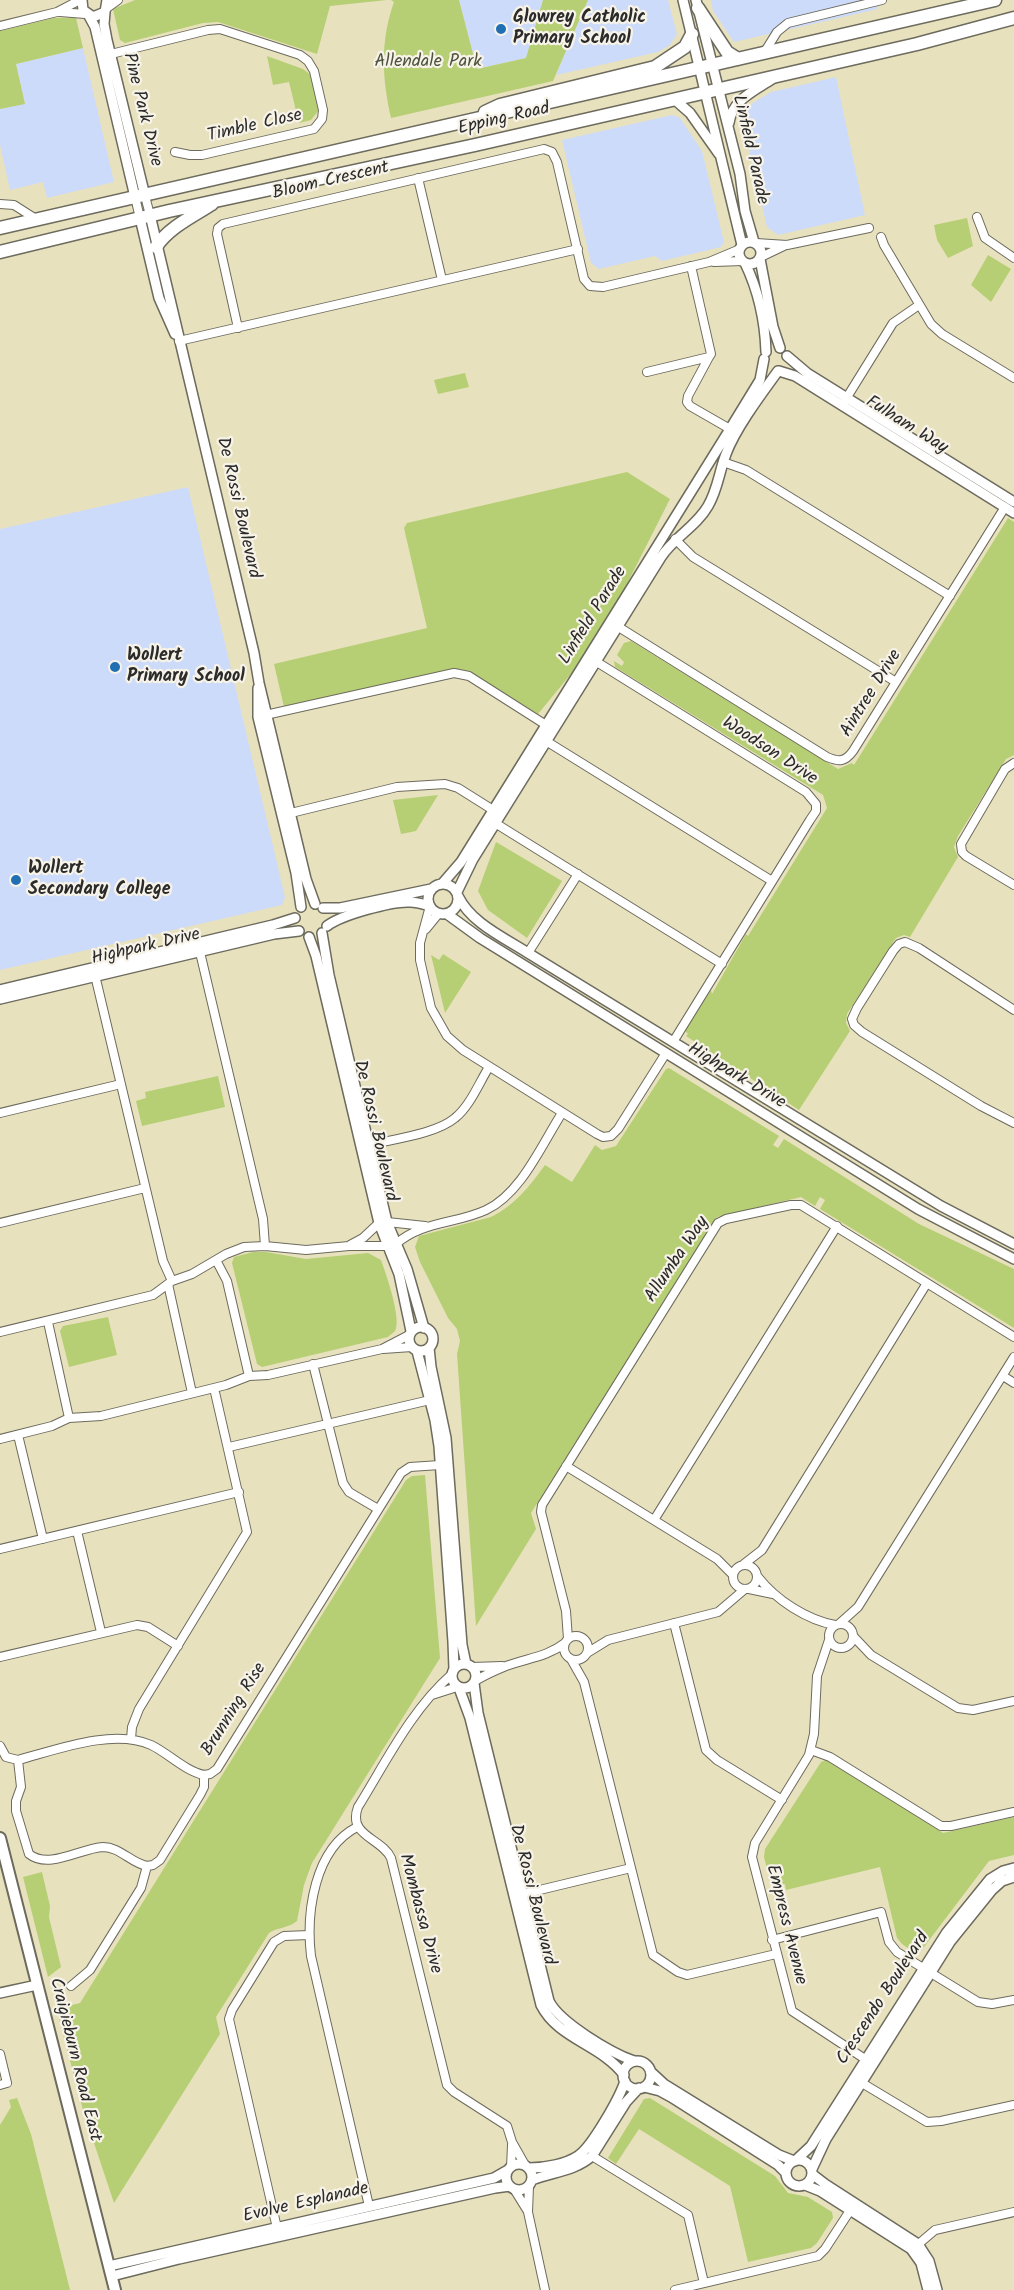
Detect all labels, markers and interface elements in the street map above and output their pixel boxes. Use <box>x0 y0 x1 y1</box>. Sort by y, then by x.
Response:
place label: Glowrey Catholic Primary School <box>513 8 646 50</box>
marker: Glowrey Catholic Primary School <box>494 22 508 36</box>
street label: Pine Park Drive <box>116 51 166 169</box>
park label: Allendale Park <box>374 52 482 74</box>
street label: Linfield Parade <box>726 93 772 207</box>
street label: Epping Road <box>456 99 552 141</box>
street label: Timble Close <box>206 106 304 148</box>
street label: Bloom Crescent <box>271 158 391 206</box>
street label: Fulham Way <box>861 392 951 460</box>
street label: De Rossi Boulevard <box>210 435 264 581</box>
street label: Linfield Parade <box>555 563 633 669</box>
place label: Wollert Primary School <box>127 646 245 688</box>
street label: Aintree Drive <box>837 646 907 742</box>
marker: Wollert Primary School <box>108 660 122 674</box>
street label: Woodson Drive <box>717 713 821 791</box>
place label: Wollert Secondary College <box>28 859 171 902</box>
marker: Wollert Secondary College <box>9 873 23 887</box>
street label: Highpark Drive <box>90 925 202 971</box>
street label: Highpark Drive <box>683 1039 789 1115</box>
street label: De Rossi Boulevard <box>347 1058 401 1204</box>
street label: Allumba Way <box>641 1213 715 1307</box>
street label: Brunning Rise <box>198 1660 272 1760</box>
street label: De Rossi Boulevard <box>503 1822 559 1968</box>
street label: Mombassa Drive <box>393 1852 445 1976</box>
street label: Empress Avenue <box>760 1863 810 1987</box>
street label: Crescendo Boulevard <box>833 1928 935 2070</box>
street label: Craigieburn Road East <box>43 1976 105 2144</box>
street label: Evolve Esplanade <box>241 2179 371 2229</box>

